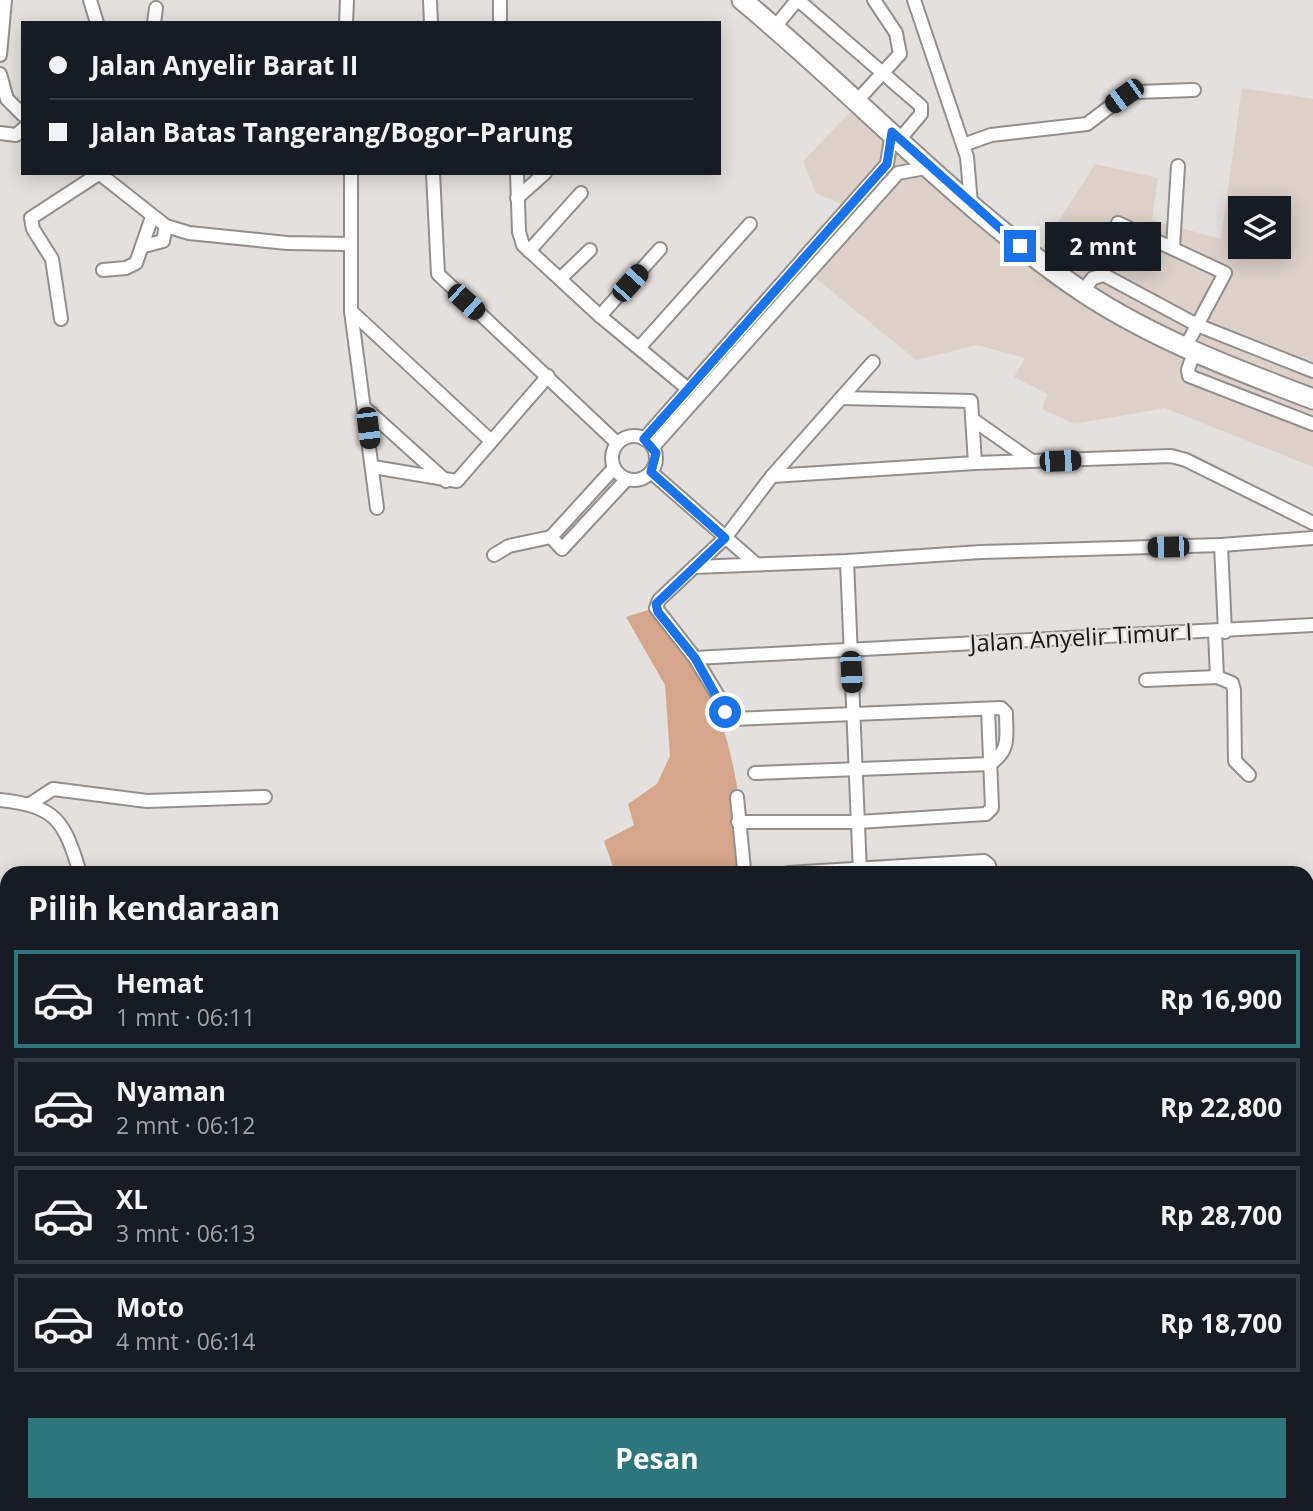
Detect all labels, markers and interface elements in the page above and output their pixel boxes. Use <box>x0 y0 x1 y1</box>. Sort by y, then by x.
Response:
text: Jalan Anyelir Barat II <box>91 47 358 83</box>
car <box>1101 75 1148 117</box>
text: Jalan Batas Tangerang/Bogor–Parung <box>91 114 572 150</box>
map controls <box>1228 196 1291 259</box>
button: layers <box>1228 196 1291 259</box>
callout: 2 mnt <box>1044 222 1160 270</box>
route end <box>1004 230 1036 262</box>
text: 2 mnt <box>1070 230 1136 262</box>
car <box>609 260 652 306</box>
car <box>444 280 489 324</box>
car <box>356 406 381 450</box>
car <box>1039 450 1082 472</box>
car <box>1147 536 1190 558</box>
street label: Jalan Anyelir Timur I <box>967 614 1193 659</box>
car <box>840 650 863 694</box>
route start <box>709 696 741 728</box>
text: Pilih kendaraan <box>28 886 280 929</box>
text: Hemat <box>116 965 204 1001</box>
icon: car <box>32 968 95 1031</box>
text: Rp 16,900 <box>1160 981 1282 1017</box>
text: 1 mnt · 06:11 <box>116 1001 255 1033</box>
text: Nyaman <box>116 1073 226 1109</box>
icon: car <box>32 1076 95 1139</box>
text: Rp 22,800 <box>1160 1089 1282 1125</box>
text: 2 mnt · 06:12 <box>116 1109 255 1141</box>
text: XL <box>116 1181 148 1217</box>
icon: car <box>32 1184 95 1247</box>
text: Rp 28,700 <box>1160 1197 1282 1233</box>
text: 3 mnt · 06:13 <box>116 1217 255 1249</box>
text: Moto <box>116 1289 184 1325</box>
icon: car <box>32 1292 95 1355</box>
text: Rp 18,700 <box>1160 1305 1282 1341</box>
text: 4 mnt · 06:14 <box>116 1325 255 1357</box>
button: Pesan <box>28 1418 1286 1498</box>

